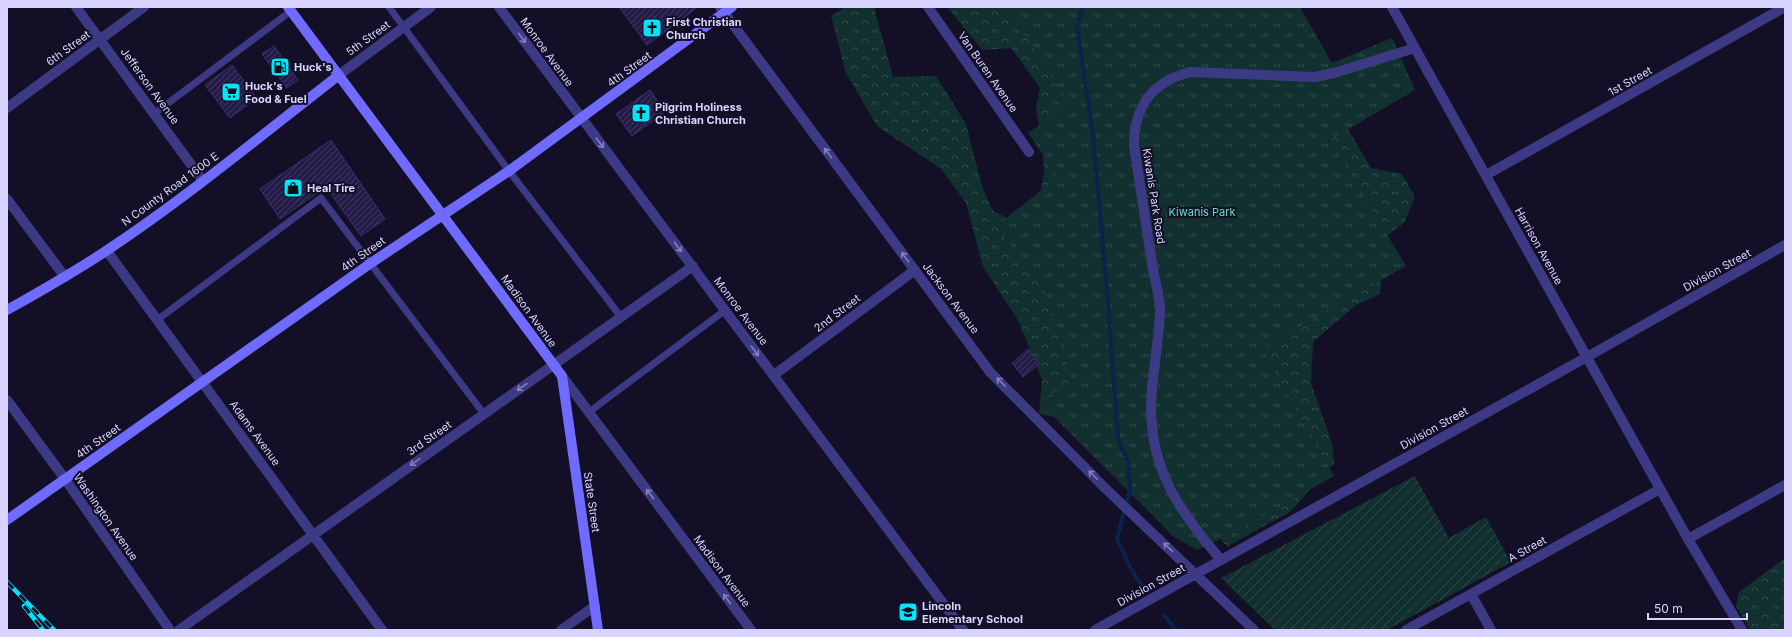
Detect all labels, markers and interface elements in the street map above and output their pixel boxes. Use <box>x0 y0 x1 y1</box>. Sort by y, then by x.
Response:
street label: Monroe Avenue <box>517 15 577 89</box>
place label: First Christian Church <box>666 15 742 42</box>
street label: 5th Street <box>343 17 393 59</box>
church icon: First Christian Church <box>641 17 663 39</box>
street label: 6th Street <box>43 27 93 69</box>
street label: Van Buren Avenue <box>955 29 1021 115</box>
one-way arrow <box>518 33 527 44</box>
street label: Jefferson Avenue <box>118 45 182 127</box>
street label: 4th Street <box>604 48 654 90</box>
fuel station icon: Huck's <box>269 56 291 78</box>
place label: Huck's <box>294 60 332 74</box>
street label: 1st Street <box>1606 63 1655 99</box>
place label: Huck's Food & Fuel <box>245 79 307 106</box>
supermarket icon: Huck's Food & Fuel <box>220 81 242 103</box>
place label: Pilgrim Holiness Christian Church <box>655 100 746 127</box>
church icon: Pilgrim Holiness Christian Church <box>630 102 652 124</box>
one-way arrow <box>595 138 604 149</box>
one-way arrow <box>824 147 832 158</box>
street label: Kiwanis Park Road <box>1140 147 1168 245</box>
street label: N County Road 1600 E <box>119 149 221 229</box>
shop icon: Heal Tire <box>282 177 304 199</box>
place label: Heal Tire <box>307 181 355 195</box>
park label: Kiwanis Park <box>1168 205 1236 219</box>
street label: Harrison Avenue <box>1512 205 1566 287</box>
street label: 4th Street <box>338 233 388 274</box>
one-way arrow <box>674 241 682 252</box>
street label: Division Street <box>1681 245 1754 294</box>
one-way arrow <box>901 252 909 263</box>
street label: Jackson Avenue <box>920 260 982 336</box>
street label: Madison Avenue <box>498 272 560 350</box>
street label: Monroe Avenue <box>711 274 771 348</box>
street label: 2nd Street <box>811 291 863 335</box>
one-way arrow <box>751 346 760 357</box>
one-way arrow <box>996 378 1006 387</box>
one-way arrow <box>516 383 527 391</box>
street label: Adams Avenue <box>227 397 283 469</box>
street label: Division Street <box>1398 403 1471 452</box>
street label: 3rd Street <box>404 417 454 459</box>
street label: 4th Street <box>73 420 123 461</box>
one-way arrow <box>410 458 421 466</box>
one-way arrow <box>1088 470 1098 480</box>
street label: Washington Avenue <box>71 471 141 563</box>
street label: State Street <box>581 471 603 534</box>
one-way arrow <box>646 489 654 500</box>
street label: Madison Avenue <box>690 532 754 610</box>
street label: A Street <box>1505 533 1549 565</box>
one-way arrow <box>1163 542 1173 552</box>
street label: Division Street <box>1115 560 1188 609</box>
one-way arrow <box>723 593 732 604</box>
scale bar <box>1648 595 1747 621</box>
place label: Lincoln Elementary School <box>922 599 1023 626</box>
school or university icon: Lincoln Elementary School <box>897 601 919 623</box>
text: 50 m <box>1654 601 1683 616</box>

